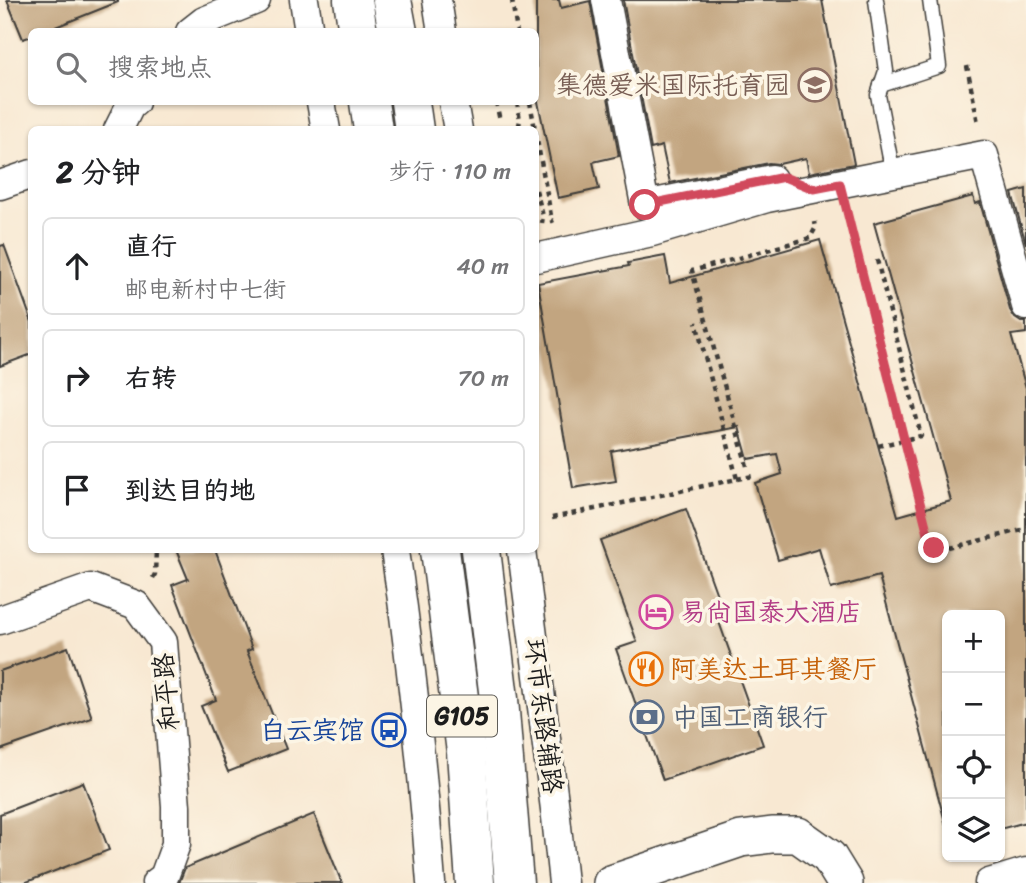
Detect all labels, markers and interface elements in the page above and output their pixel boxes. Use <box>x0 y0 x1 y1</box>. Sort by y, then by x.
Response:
search box <box>28 28 539 105</box>
text: 搜索地点 <box>108 44 212 90</box>
icon: search <box>52 48 90 86</box>
place label: 集德爱米国际托育园 <box>556 62 790 108</box>
school or university icon: 集德爱米国际托育园 <box>796 66 834 104</box>
text: 2 分钟 <box>56 145 141 199</box>
text: 步行 · 110 m <box>389 151 511 192</box>
route start <box>629 189 660 220</box>
text: 直行 <box>125 223 177 269</box>
text: 40 m <box>456 246 509 287</box>
icon: ahead <box>58 247 96 285</box>
text: 邮电新村中七街 <box>125 269 286 310</box>
text: 右转 <box>125 355 177 401</box>
text: 70 m <box>458 358 509 399</box>
icon: right <box>58 359 96 397</box>
text: 到达目的地 <box>125 467 255 513</box>
icon: arrive <box>58 471 96 509</box>
route end <box>918 532 949 563</box>
place label: 易尚国泰大酒店 <box>680 589 862 635</box>
hotel icon: 易尚国泰大酒店 <box>637 593 675 631</box>
map controls <box>942 610 1005 862</box>
button: + <box>942 610 1005 673</box>
street label: 环市东路辅路 <box>512 636 576 796</box>
place label: 阿美达土耳其餐厅 <box>670 646 878 692</box>
restaurant icon: 阿美达土耳其餐厅 <box>627 650 665 688</box>
street label: 和平路 <box>140 651 192 733</box>
button: − <box>942 673 1005 736</box>
place label: 中国工商银行 <box>672 694 828 740</box>
road number: G105 <box>427 696 497 736</box>
bank icon: 中国工商银行 <box>628 698 666 736</box>
place label: 白云宾馆 <box>260 707 364 753</box>
bus stop icon: 白云宾馆 <box>370 711 408 749</box>
button: locate <box>942 736 1005 799</box>
button: layers <box>942 799 1005 862</box>

